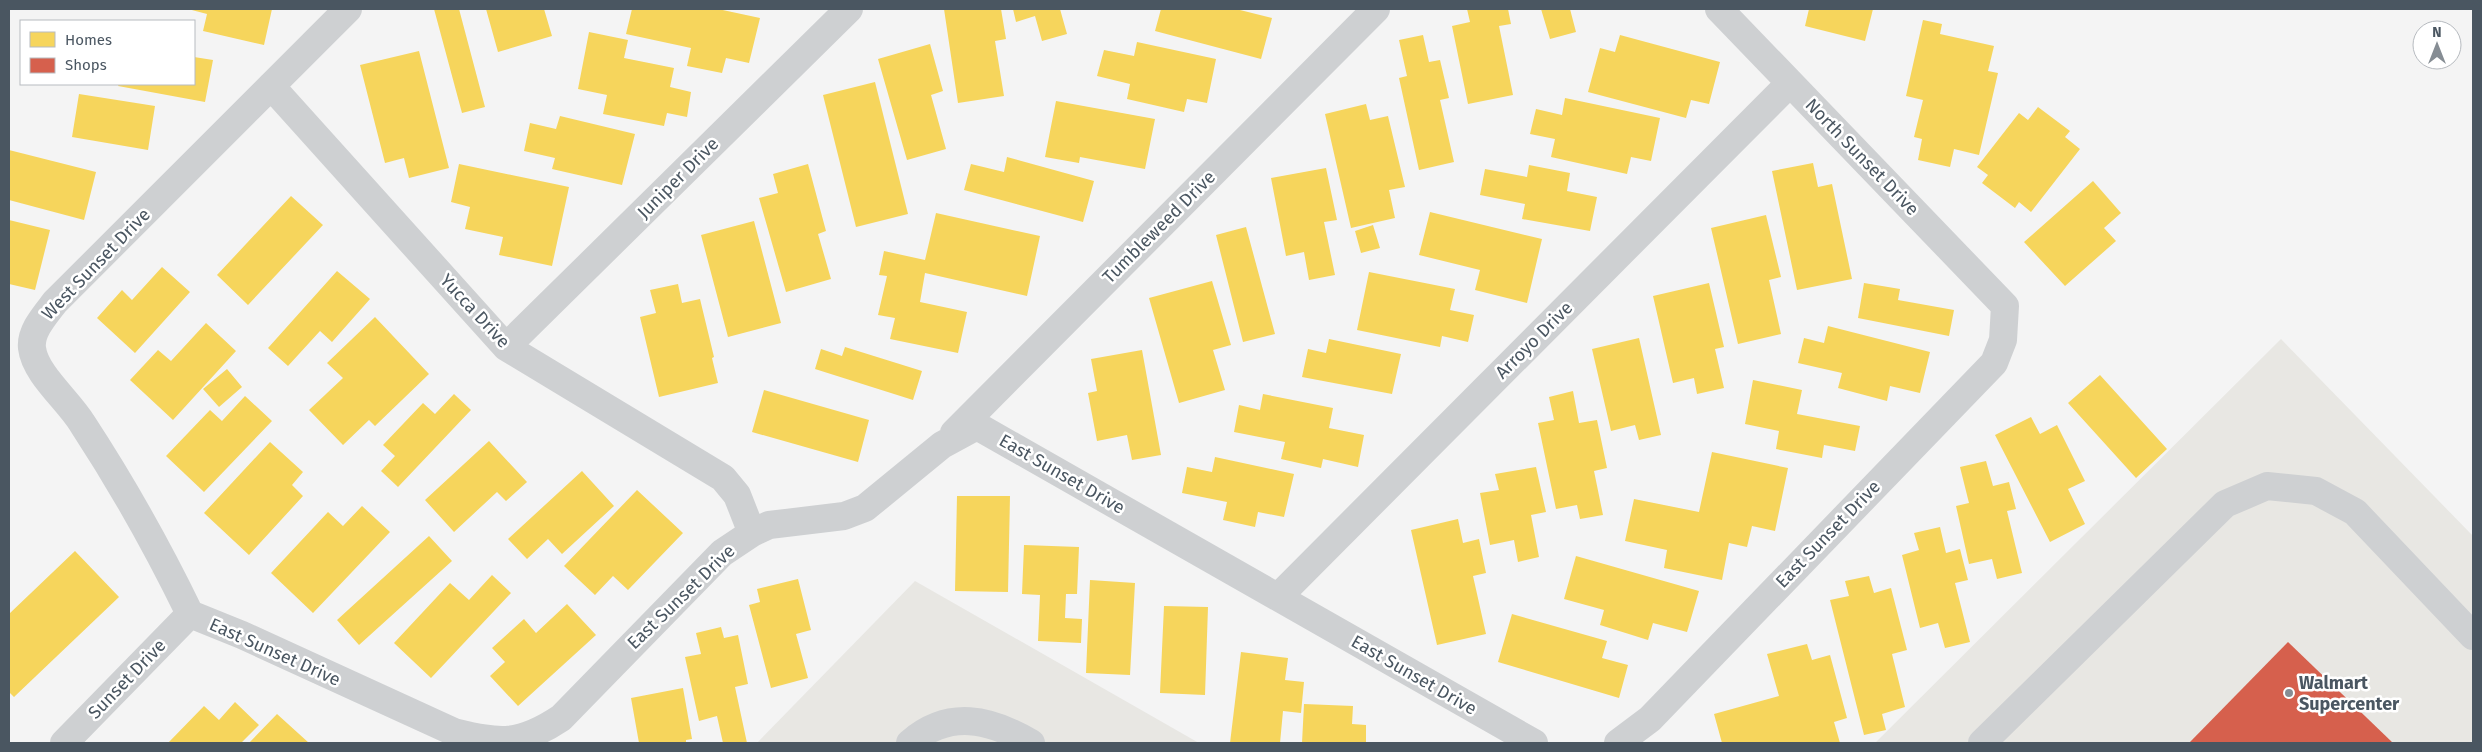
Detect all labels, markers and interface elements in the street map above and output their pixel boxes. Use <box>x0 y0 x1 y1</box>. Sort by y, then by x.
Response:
legend <box>20 20 195 85</box>
north arrow <box>2412 20 2462 70</box>
text: N <box>2432 24 2442 41</box>
text: Homes <box>65 31 112 49</box>
text: Shops <box>65 56 107 74</box>
street label: North Sunset Drive <box>1801 94 1923 220</box>
street label: Juniper Drive <box>633 133 723 223</box>
street label: Tumbleweed Drive <box>1098 166 1220 288</box>
street label: West Sunset Drive <box>37 204 155 324</box>
street label: Yucca Drive <box>435 270 515 352</box>
street label: Arroyo Drive <box>1491 297 1577 383</box>
street label: East Sunset Drive <box>995 429 1129 519</box>
street label: East Sunset Drive <box>1771 476 1885 592</box>
street label: East Sunset Drive <box>623 540 739 654</box>
street label: East Sunset Drive <box>206 613 344 691</box>
street label: East Sunset Drive <box>1347 630 1481 720</box>
street label: Sunset Drive <box>83 634 171 724</box>
place label: Walmart Supercenter <box>2299 672 2400 715</box>
marker: Walmart Supercenter <box>2283 687 2295 699</box>

